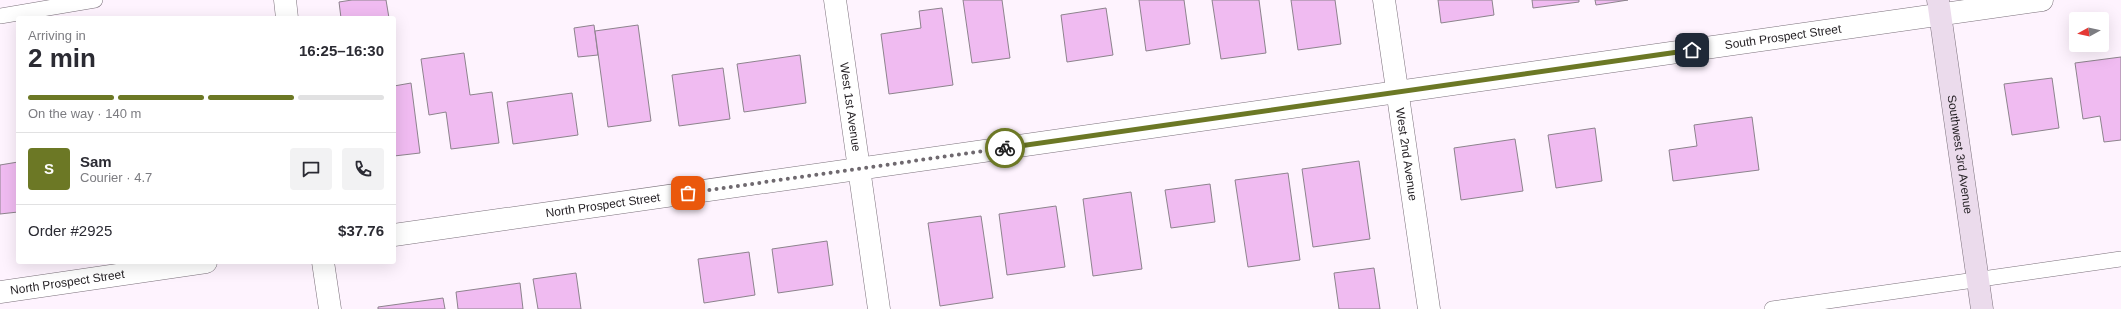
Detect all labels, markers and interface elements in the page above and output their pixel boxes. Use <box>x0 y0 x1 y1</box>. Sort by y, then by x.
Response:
north arrow <box>2069 12 2109 52</box>
map controls <box>2069 12 2109 52</box>
street label: South Prospect Street <box>1724 22 1843 52</box>
text: Arriving in <box>28 28 86 43</box>
pin <box>1675 33 1709 67</box>
icon: home <box>1681 39 1703 61</box>
text: 16:25–16:30 <box>299 42 384 59</box>
text: 2 min <box>28 43 96 73</box>
street label: West 1st Avenue <box>837 62 864 153</box>
street label: Southwest 3rd Avenue <box>1945 94 1975 215</box>
text: On the way · 140 m <box>28 106 141 121</box>
street label: West 2nd Avenue <box>1393 107 1420 202</box>
courier <box>985 128 1025 168</box>
icon: bike <box>994 137 1016 159</box>
button: chat <box>290 148 332 190</box>
button: phone <box>342 148 384 190</box>
text: Sam <box>80 153 112 170</box>
text: S <box>44 160 54 177</box>
text: Courier · 4.7 <box>80 170 152 185</box>
pin <box>671 176 705 210</box>
icon: bag <box>677 182 699 204</box>
street label: North Prospect Street <box>545 190 662 220</box>
text: Order #2925 <box>28 222 112 239</box>
text: $37.76 <box>338 222 384 239</box>
street label: North Prospect Street <box>9 267 126 297</box>

